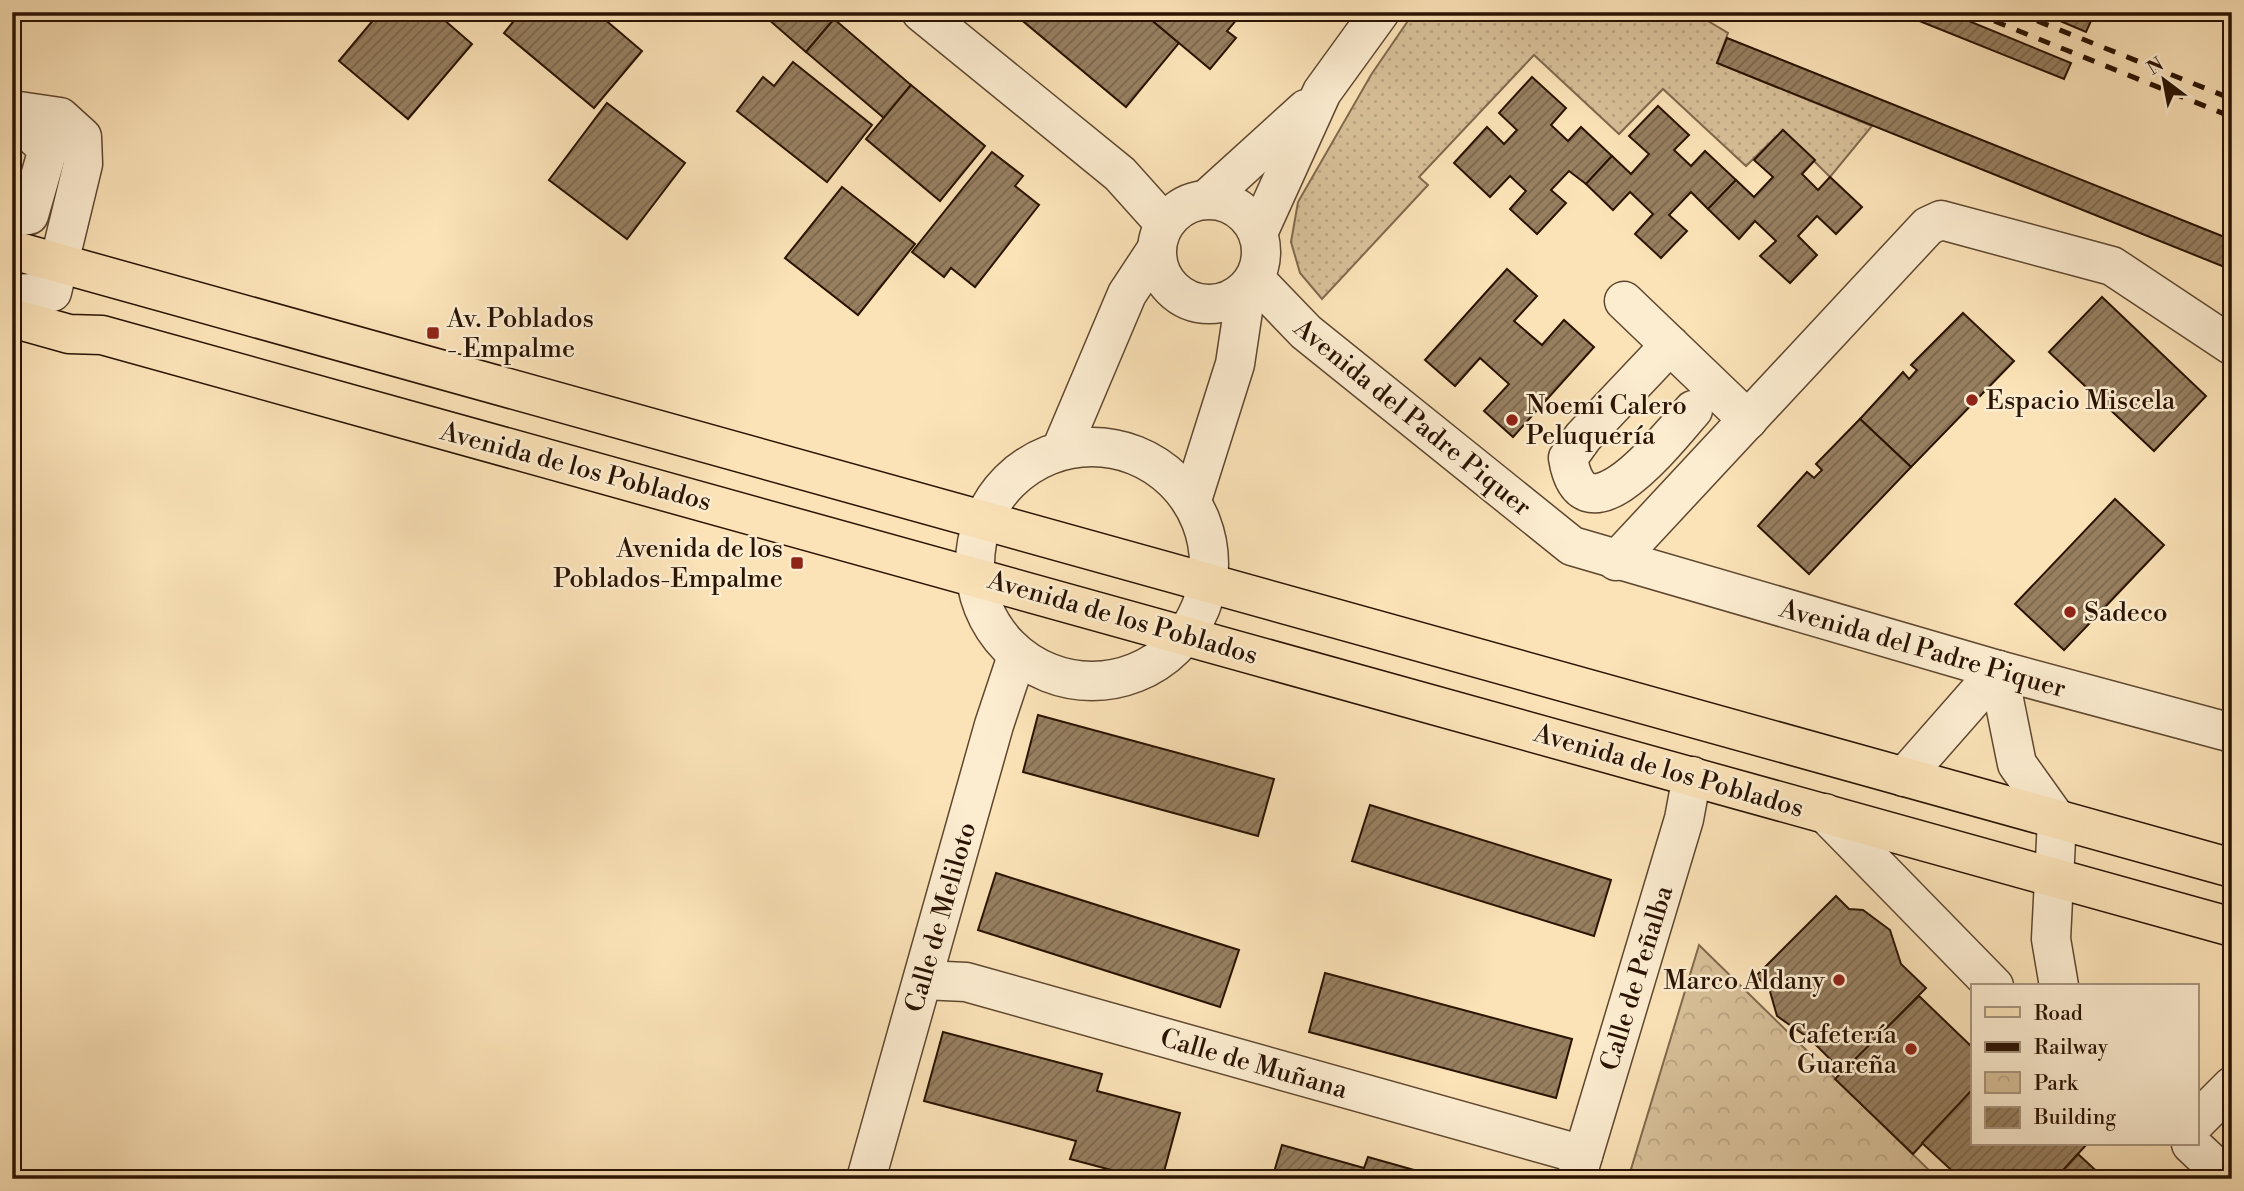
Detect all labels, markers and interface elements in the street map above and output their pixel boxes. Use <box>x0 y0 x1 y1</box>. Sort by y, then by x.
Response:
north arrow <box>2128 46 2198 116</box>
text: N <box>2143 52 2168 81</box>
place label: Av. Poblados - Empalme <box>446 303 594 365</box>
street label: Avenida del Padre Piquer <box>1286 312 1537 523</box>
marker: Av. Poblados - Empalme <box>425 325 441 341</box>
place label: Espacio Miscela <box>1986 385 2176 417</box>
place label: Noemi Calero Peluquería <box>1526 390 1687 452</box>
marker: Espacio Miscela <box>1964 392 1980 408</box>
marker: Noemi Calero Peluquería <box>1504 412 1520 428</box>
street label: Avenida de los Poblados <box>436 415 715 519</box>
place label: Avenida de los Poblados-Empalme <box>553 533 783 595</box>
marker: Avenida de los Poblados-Empalme <box>789 555 805 571</box>
street label: Avenida de los Poblados <box>983 564 1261 672</box>
street label: Avenida del Padre Piquer <box>1775 593 2069 705</box>
place label: Sadeco <box>2084 597 2168 629</box>
marker: Sadeco <box>2062 604 2078 620</box>
street label: Avenida de los Poblados <box>1529 717 1807 825</box>
street label: Calle de Meliloto <box>899 819 983 1016</box>
street label: Calle de Peñalba <box>1594 881 1681 1075</box>
place label: Marco Aldany <box>1663 965 1825 997</box>
marker: Marco Aldany <box>1831 972 1847 988</box>
legend <box>1971 984 2198 1146</box>
text: Road <box>2034 1001 2083 1027</box>
place label: Cafetería Guareña <box>1788 1019 1898 1081</box>
street label: Calle de Muñana <box>1156 1022 1352 1106</box>
text: Railway <box>2034 1035 2109 1061</box>
marker: Cafetería Guareña <box>1903 1041 1919 1057</box>
text: Park <box>2034 1071 2079 1097</box>
text: Building <box>2033 1105 2116 1131</box>

